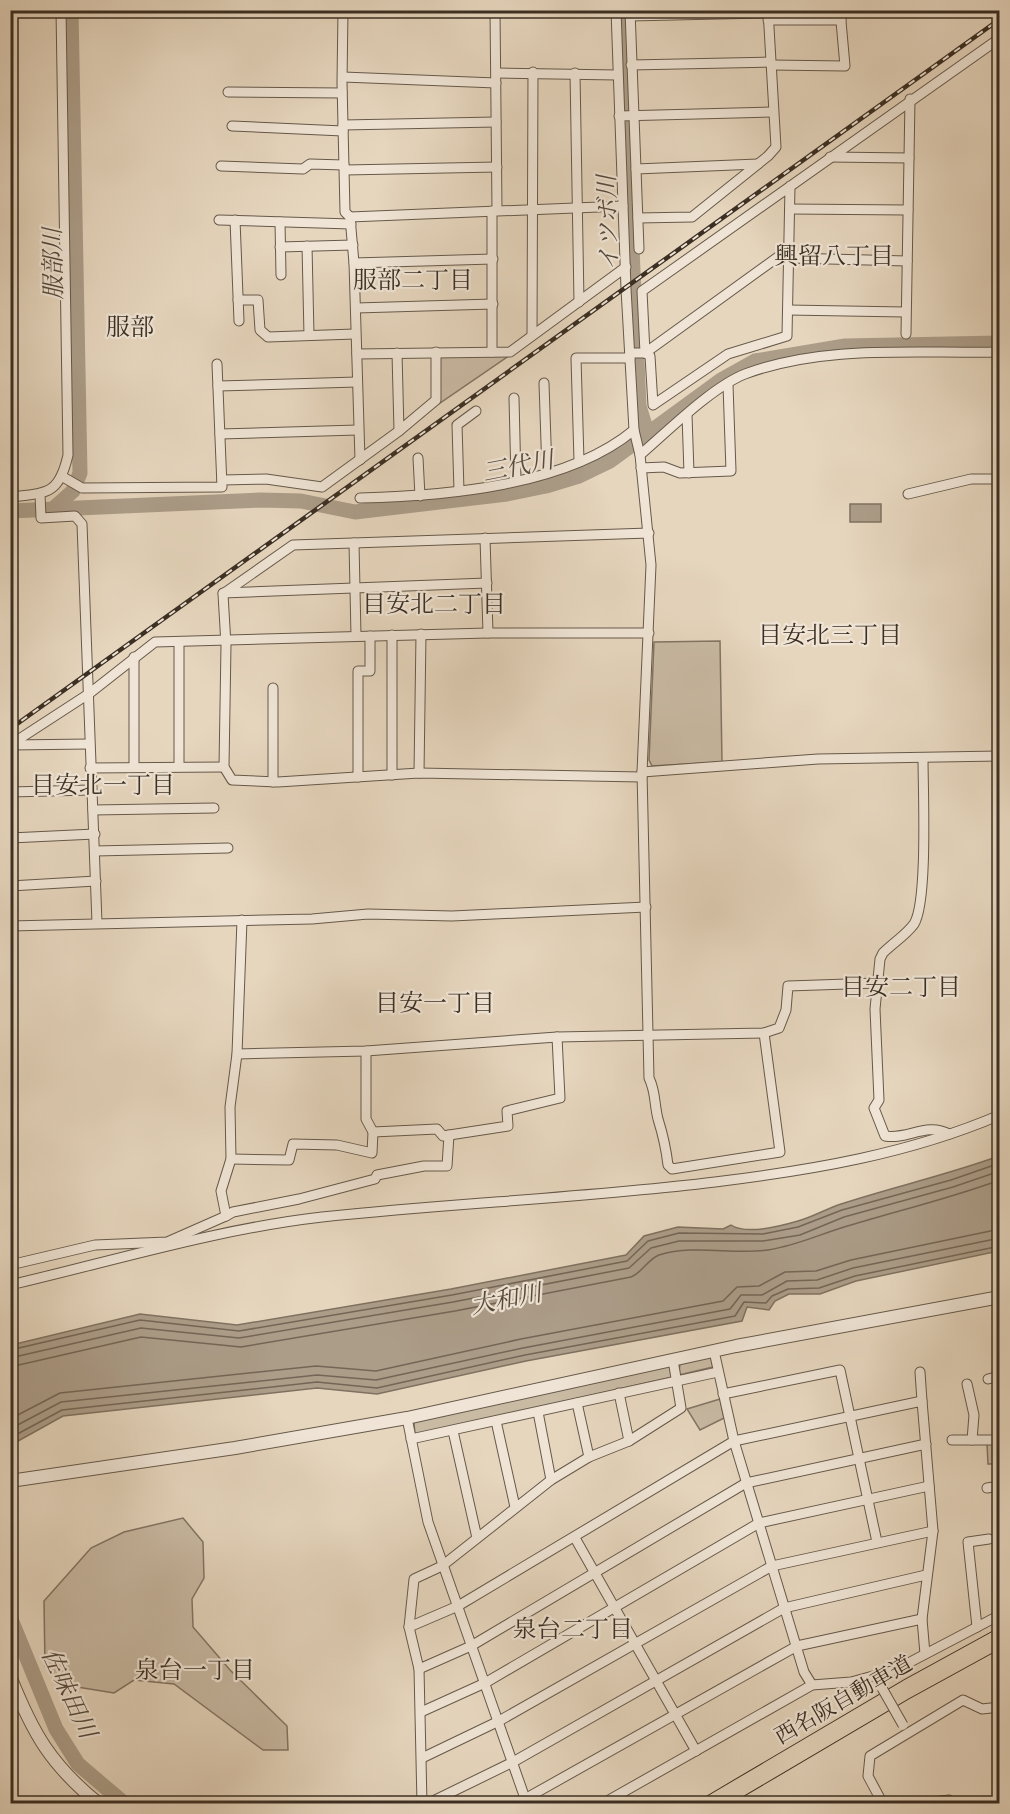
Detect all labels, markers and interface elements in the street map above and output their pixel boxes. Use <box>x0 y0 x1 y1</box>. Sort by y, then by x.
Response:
water label: イツボ川 <box>590 171 627 272</box>
water label: 服部川 <box>36 225 71 300</box>
district label: 興留八丁目 <box>774 240 894 273</box>
district label: 服部二丁目 <box>353 264 473 297</box>
district label: 服部 <box>106 311 154 344</box>
water label: 三代川 <box>480 443 560 490</box>
district label: 目安北二丁目 <box>362 588 506 621</box>
district label: 目安北三丁目 <box>758 619 902 652</box>
district label: 目安北一丁目 <box>31 769 175 802</box>
district label: 目安二丁目 <box>841 971 961 1004</box>
district label: 目安一丁目 <box>375 987 495 1020</box>
water label: 大和川 <box>468 1276 548 1323</box>
district label: 泉台二丁目 <box>513 1613 633 1646</box>
water label: 佐味田川 <box>33 1643 105 1746</box>
street label: 西名阪自動車道 <box>769 1648 918 1751</box>
district label: 泉台一丁目 <box>135 1654 255 1687</box>

